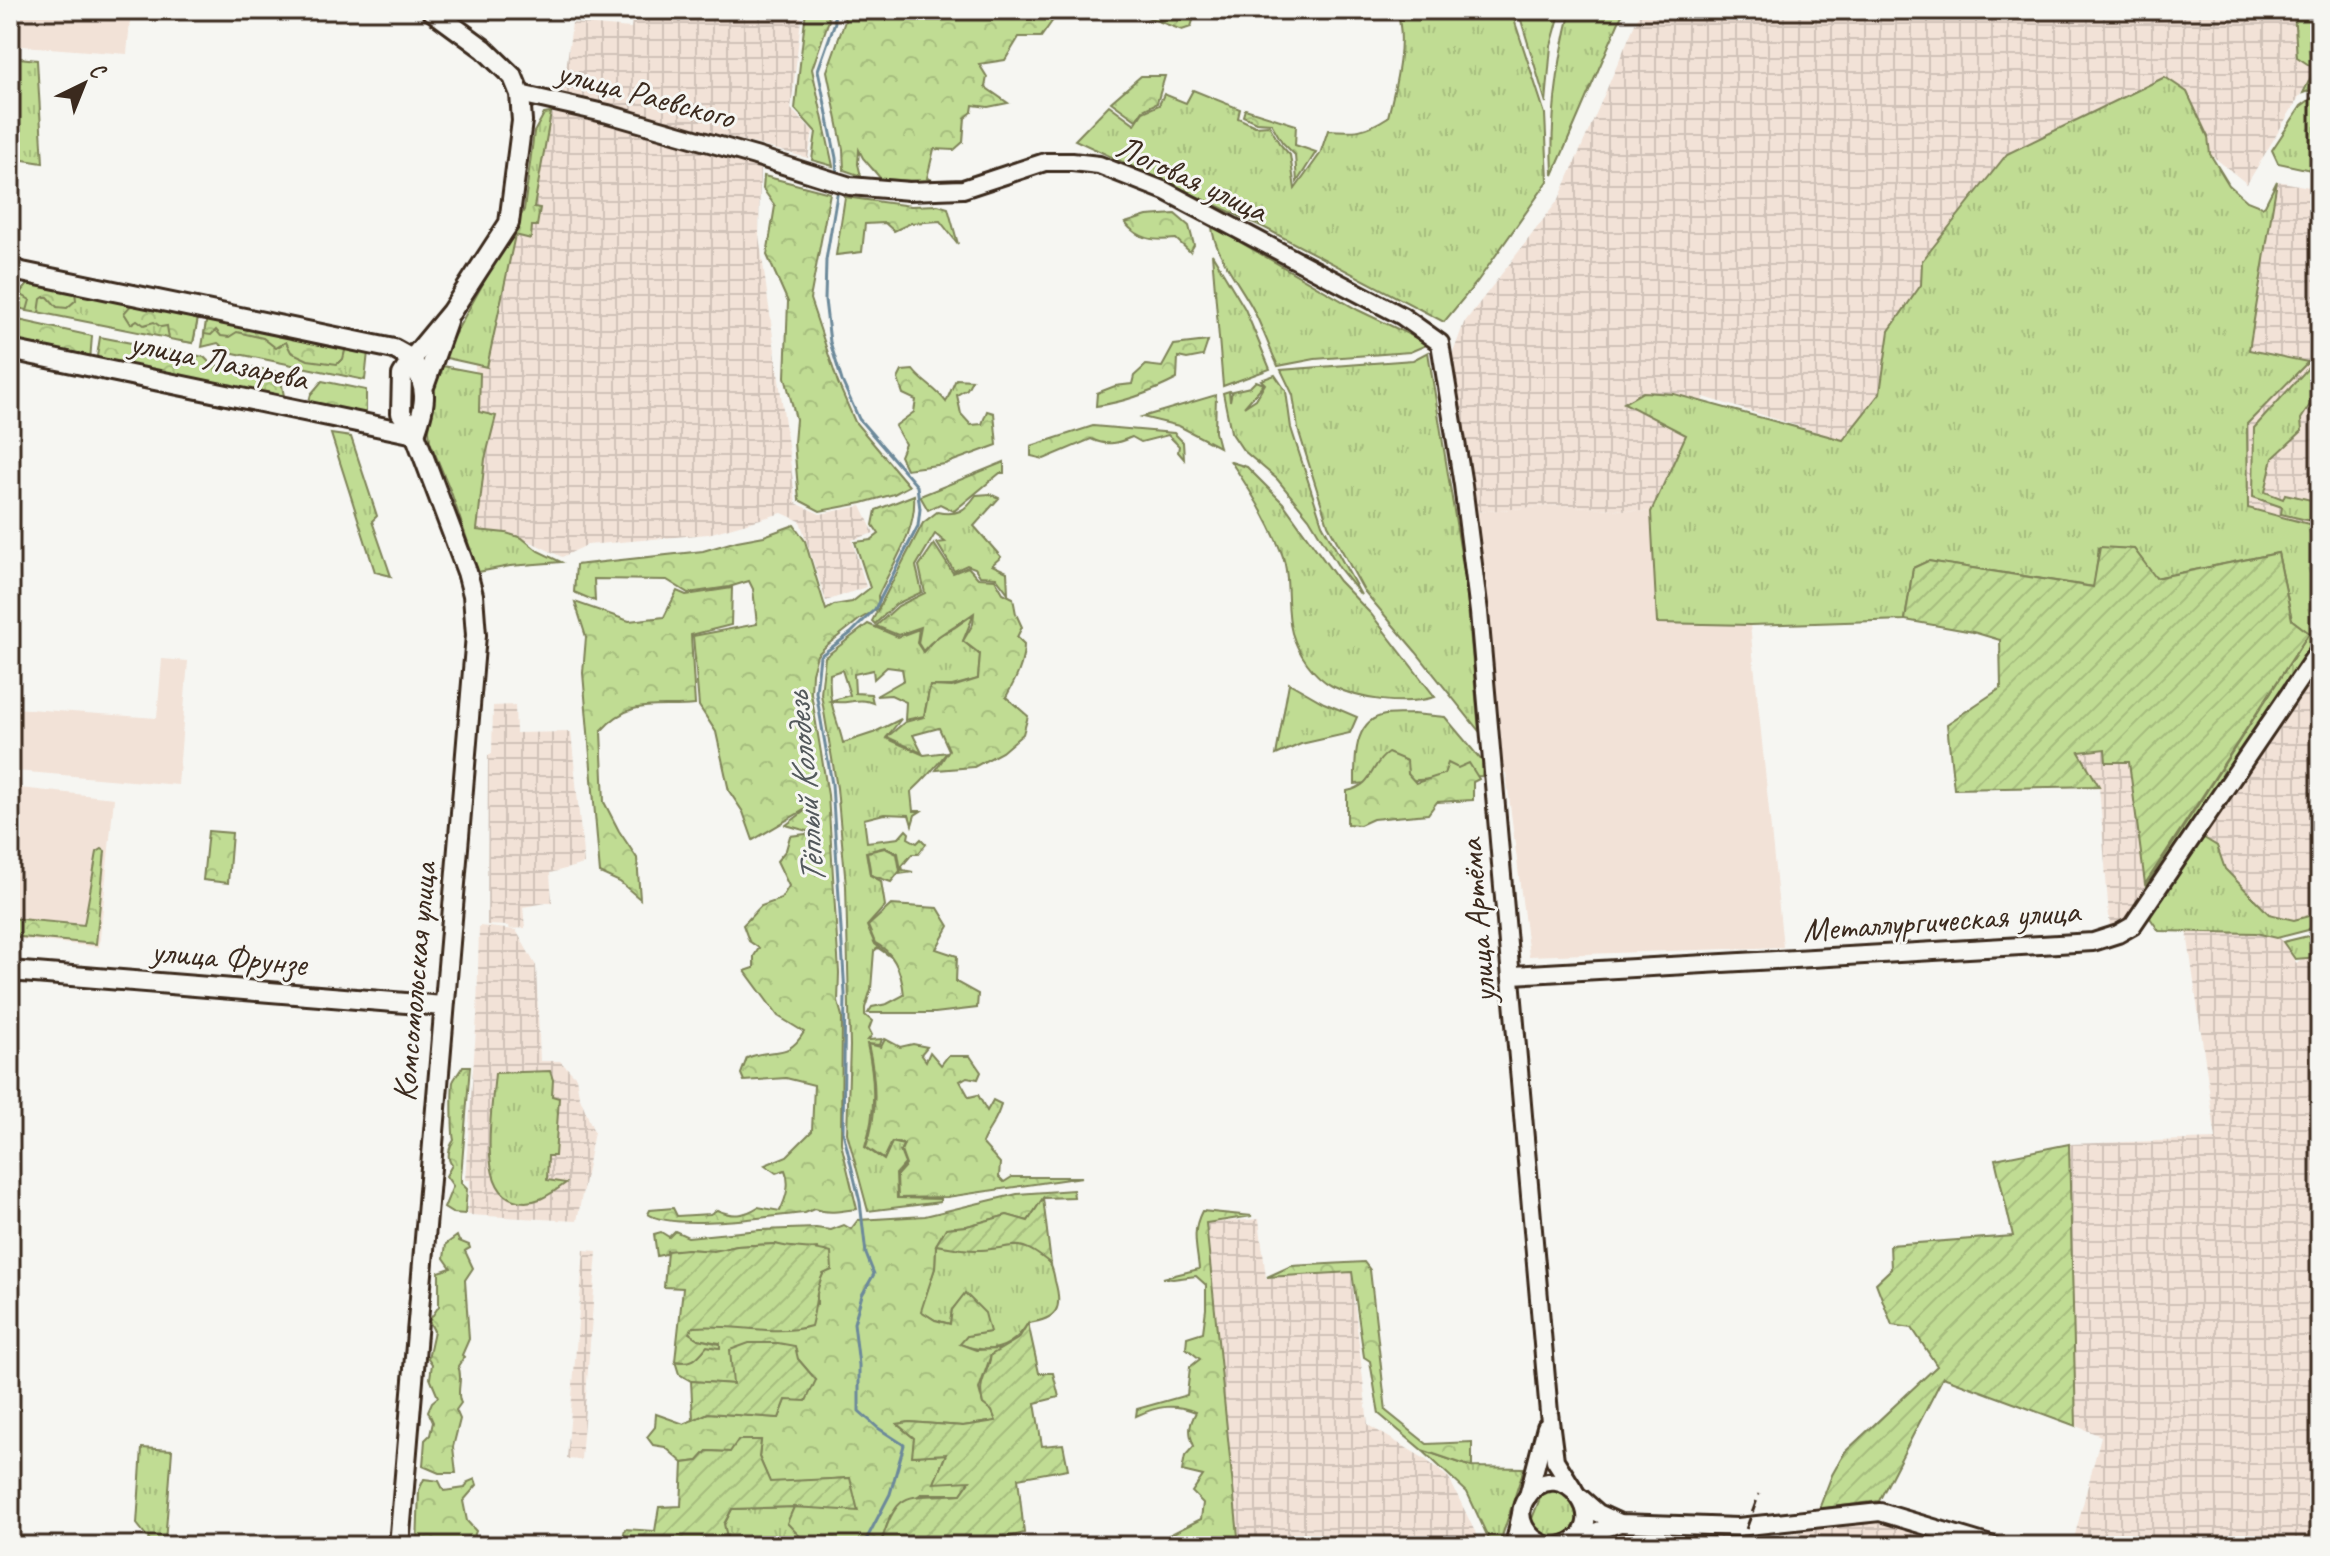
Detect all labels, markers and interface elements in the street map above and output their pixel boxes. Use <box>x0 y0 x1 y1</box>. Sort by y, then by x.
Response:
north arrow <box>44 44 124 124</box>
street label: улица Раевского <box>551 49 741 139</box>
text: С <box>83 56 113 86</box>
street label: Логовая улица <box>1110 124 1276 233</box>
street label: улица Лазарева <box>124 320 314 400</box>
water label: Тёплый Колодезь <box>773 688 836 887</box>
street label: улица Артёма <box>1448 835 1506 1007</box>
street label: Комсомольская улица <box>382 858 446 1103</box>
street label: Металлургическая улица <box>1801 889 2083 951</box>
street label: улица Фрунзе <box>148 929 310 985</box>

